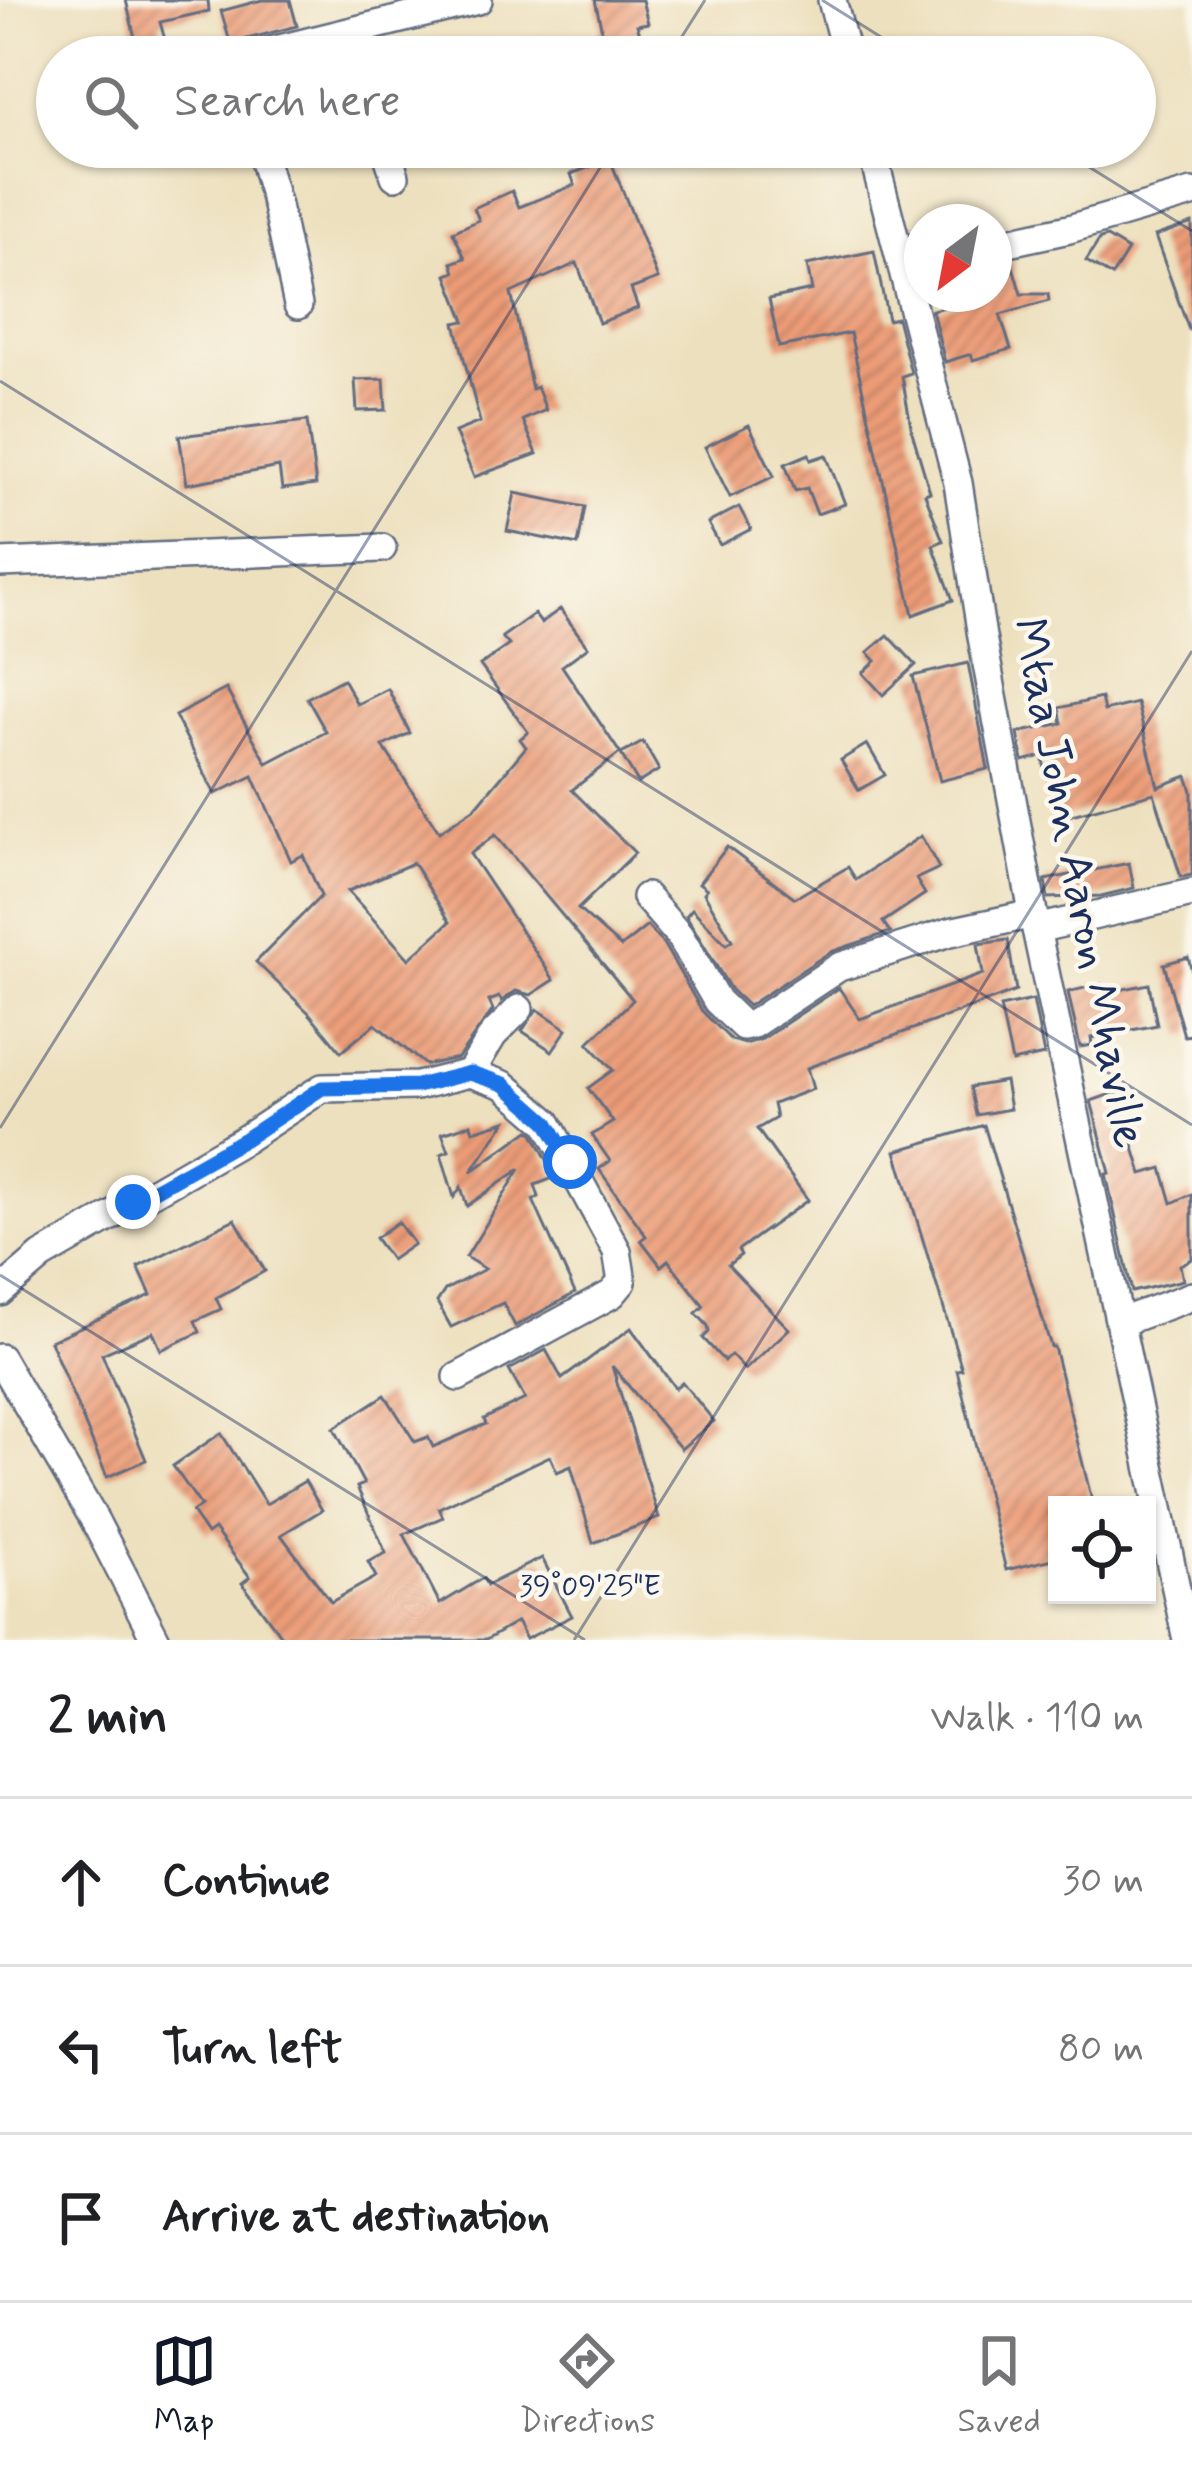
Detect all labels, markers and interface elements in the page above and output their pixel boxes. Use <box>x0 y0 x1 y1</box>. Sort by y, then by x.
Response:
search box <box>36 36 1156 168</box>
icon: search <box>78 69 144 135</box>
text: Search here <box>174 73 401 132</box>
north arrow <box>904 204 1012 312</box>
street label: Mtaa John Aaron Mhaville <box>996 613 1160 1153</box>
route start <box>543 1135 597 1189</box>
route end <box>106 1175 160 1229</box>
map controls <box>1048 1496 1156 1604</box>
button: locate <box>1048 1496 1156 1604</box>
text: 39°09'25"E <box>519 1567 661 1606</box>
text: 2 min <box>48 1685 168 1751</box>
text: Walk · 110 m <box>931 1693 1144 1744</box>
icon: ahead <box>48 1849 114 1915</box>
text: Continue <box>162 1852 330 1911</box>
text: 30 m <box>1062 1856 1144 1907</box>
icon: left <box>48 2017 114 2083</box>
text: Turn left <box>162 2020 342 2079</box>
text: 80 m <box>1058 2024 1144 2075</box>
icon: arrive <box>48 2185 114 2251</box>
text: Arrive at destination <box>162 2188 550 2247</box>
tab: Map <box>151 2328 217 2444</box>
tab: Directions <box>519 2328 655 2444</box>
tab: Saved <box>957 2328 1041 2444</box>

